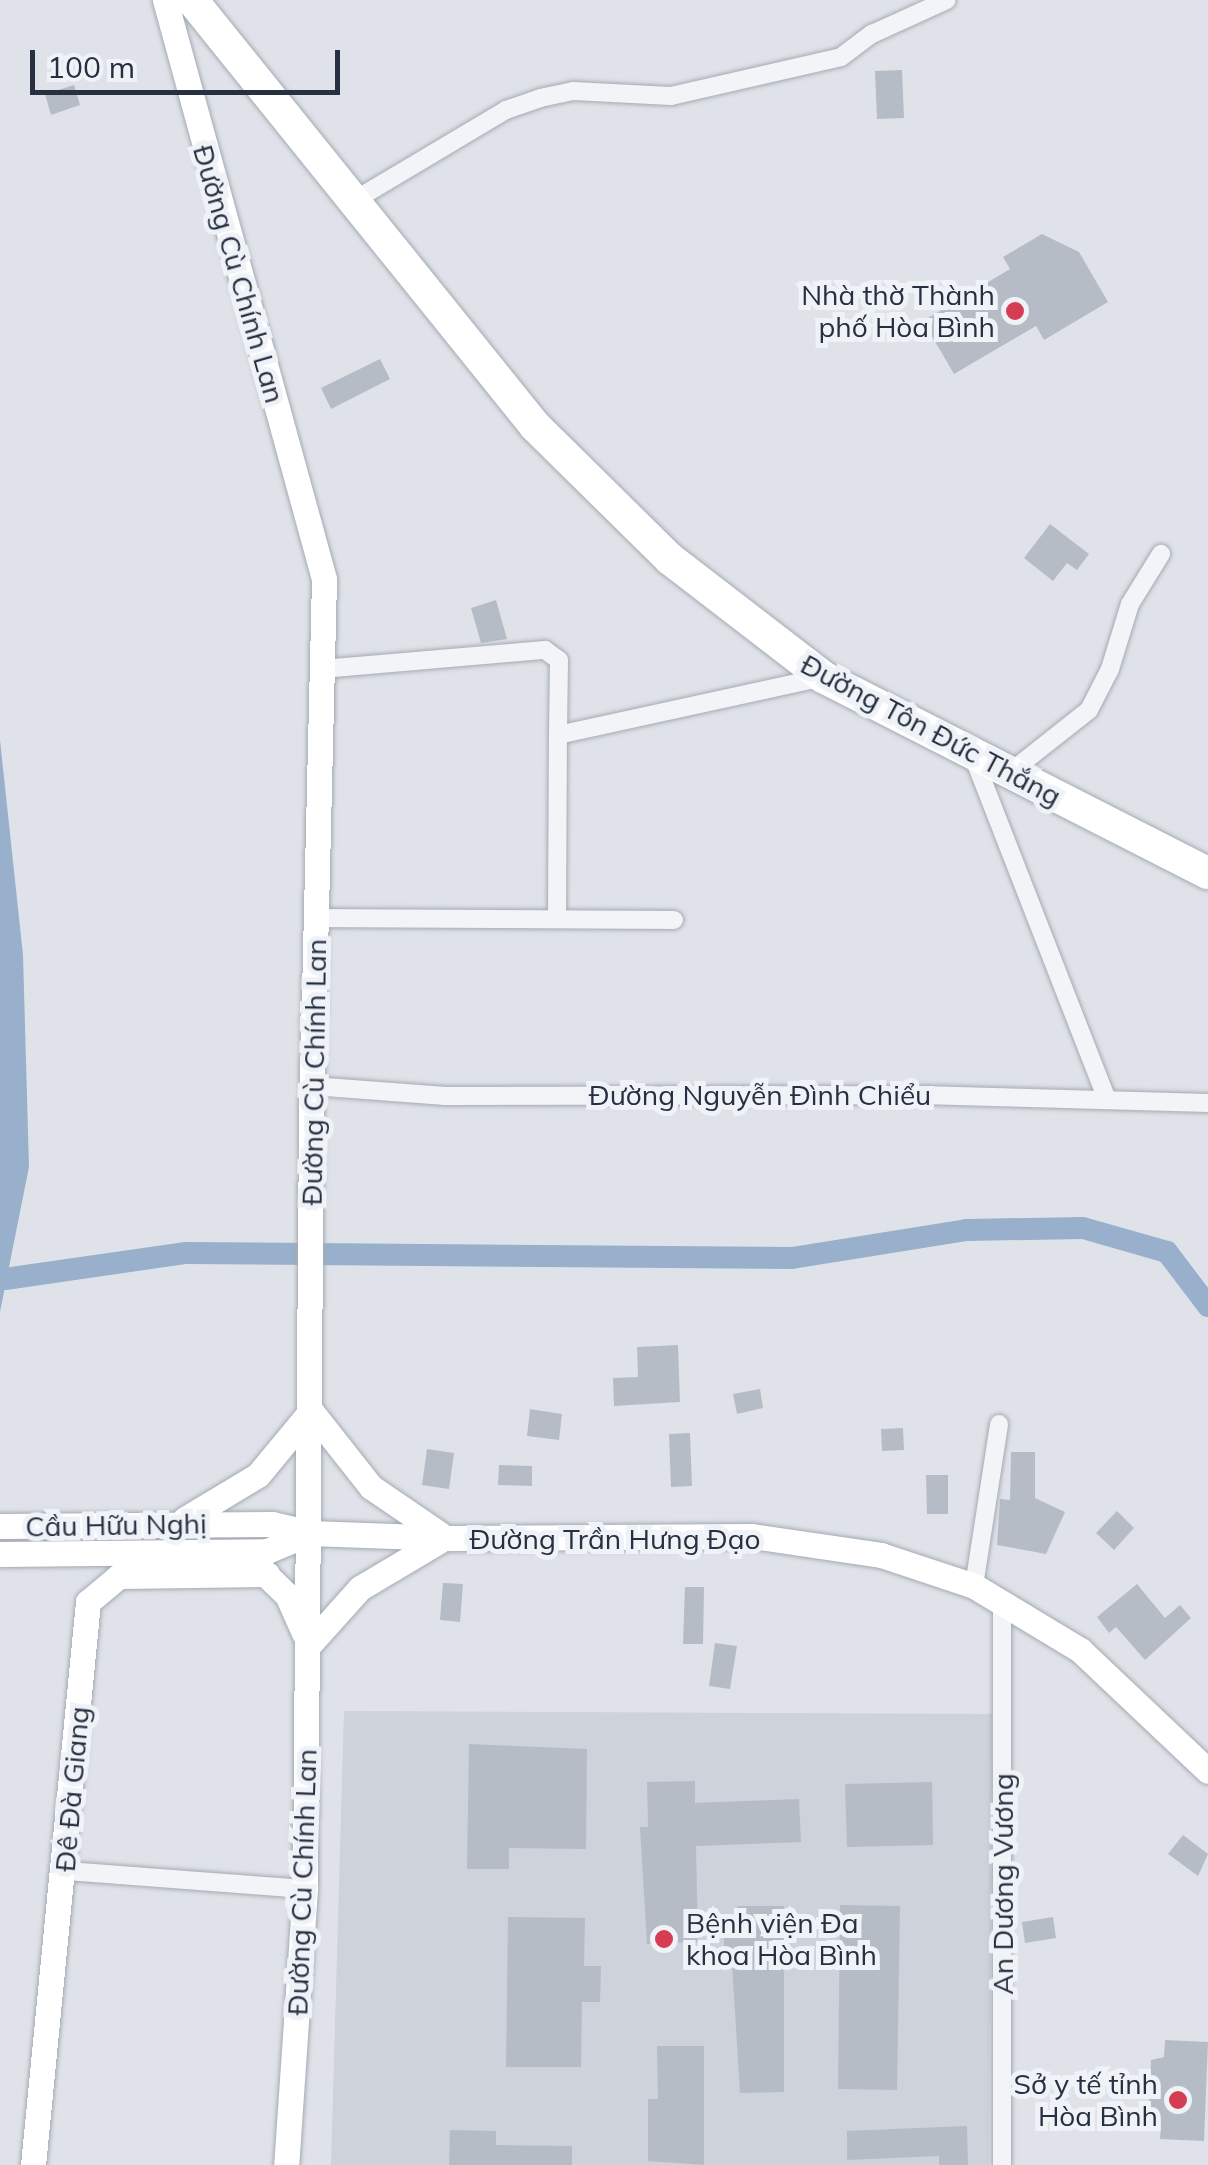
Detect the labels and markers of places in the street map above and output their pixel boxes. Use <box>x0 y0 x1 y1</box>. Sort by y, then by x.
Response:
place label: Nhà thờ Thành phố Hòa Bình <box>801 278 995 344</box>
marker: Nhà thờ Thành phố Hòa Bình <box>1004 300 1026 322</box>
place label: Bệnh viện Đa khoa Hòa Bình <box>686 1906 877 1972</box>
marker: Bệnh viện Đa khoa Hòa Bình <box>651 1926 677 1952</box>
place label: Sở y tế tỉnh Hòa Bình <box>1014 2067 1158 2133</box>
marker: Sở y tế tỉnh Hòa Bình <box>1167 2089 1189 2111</box>

